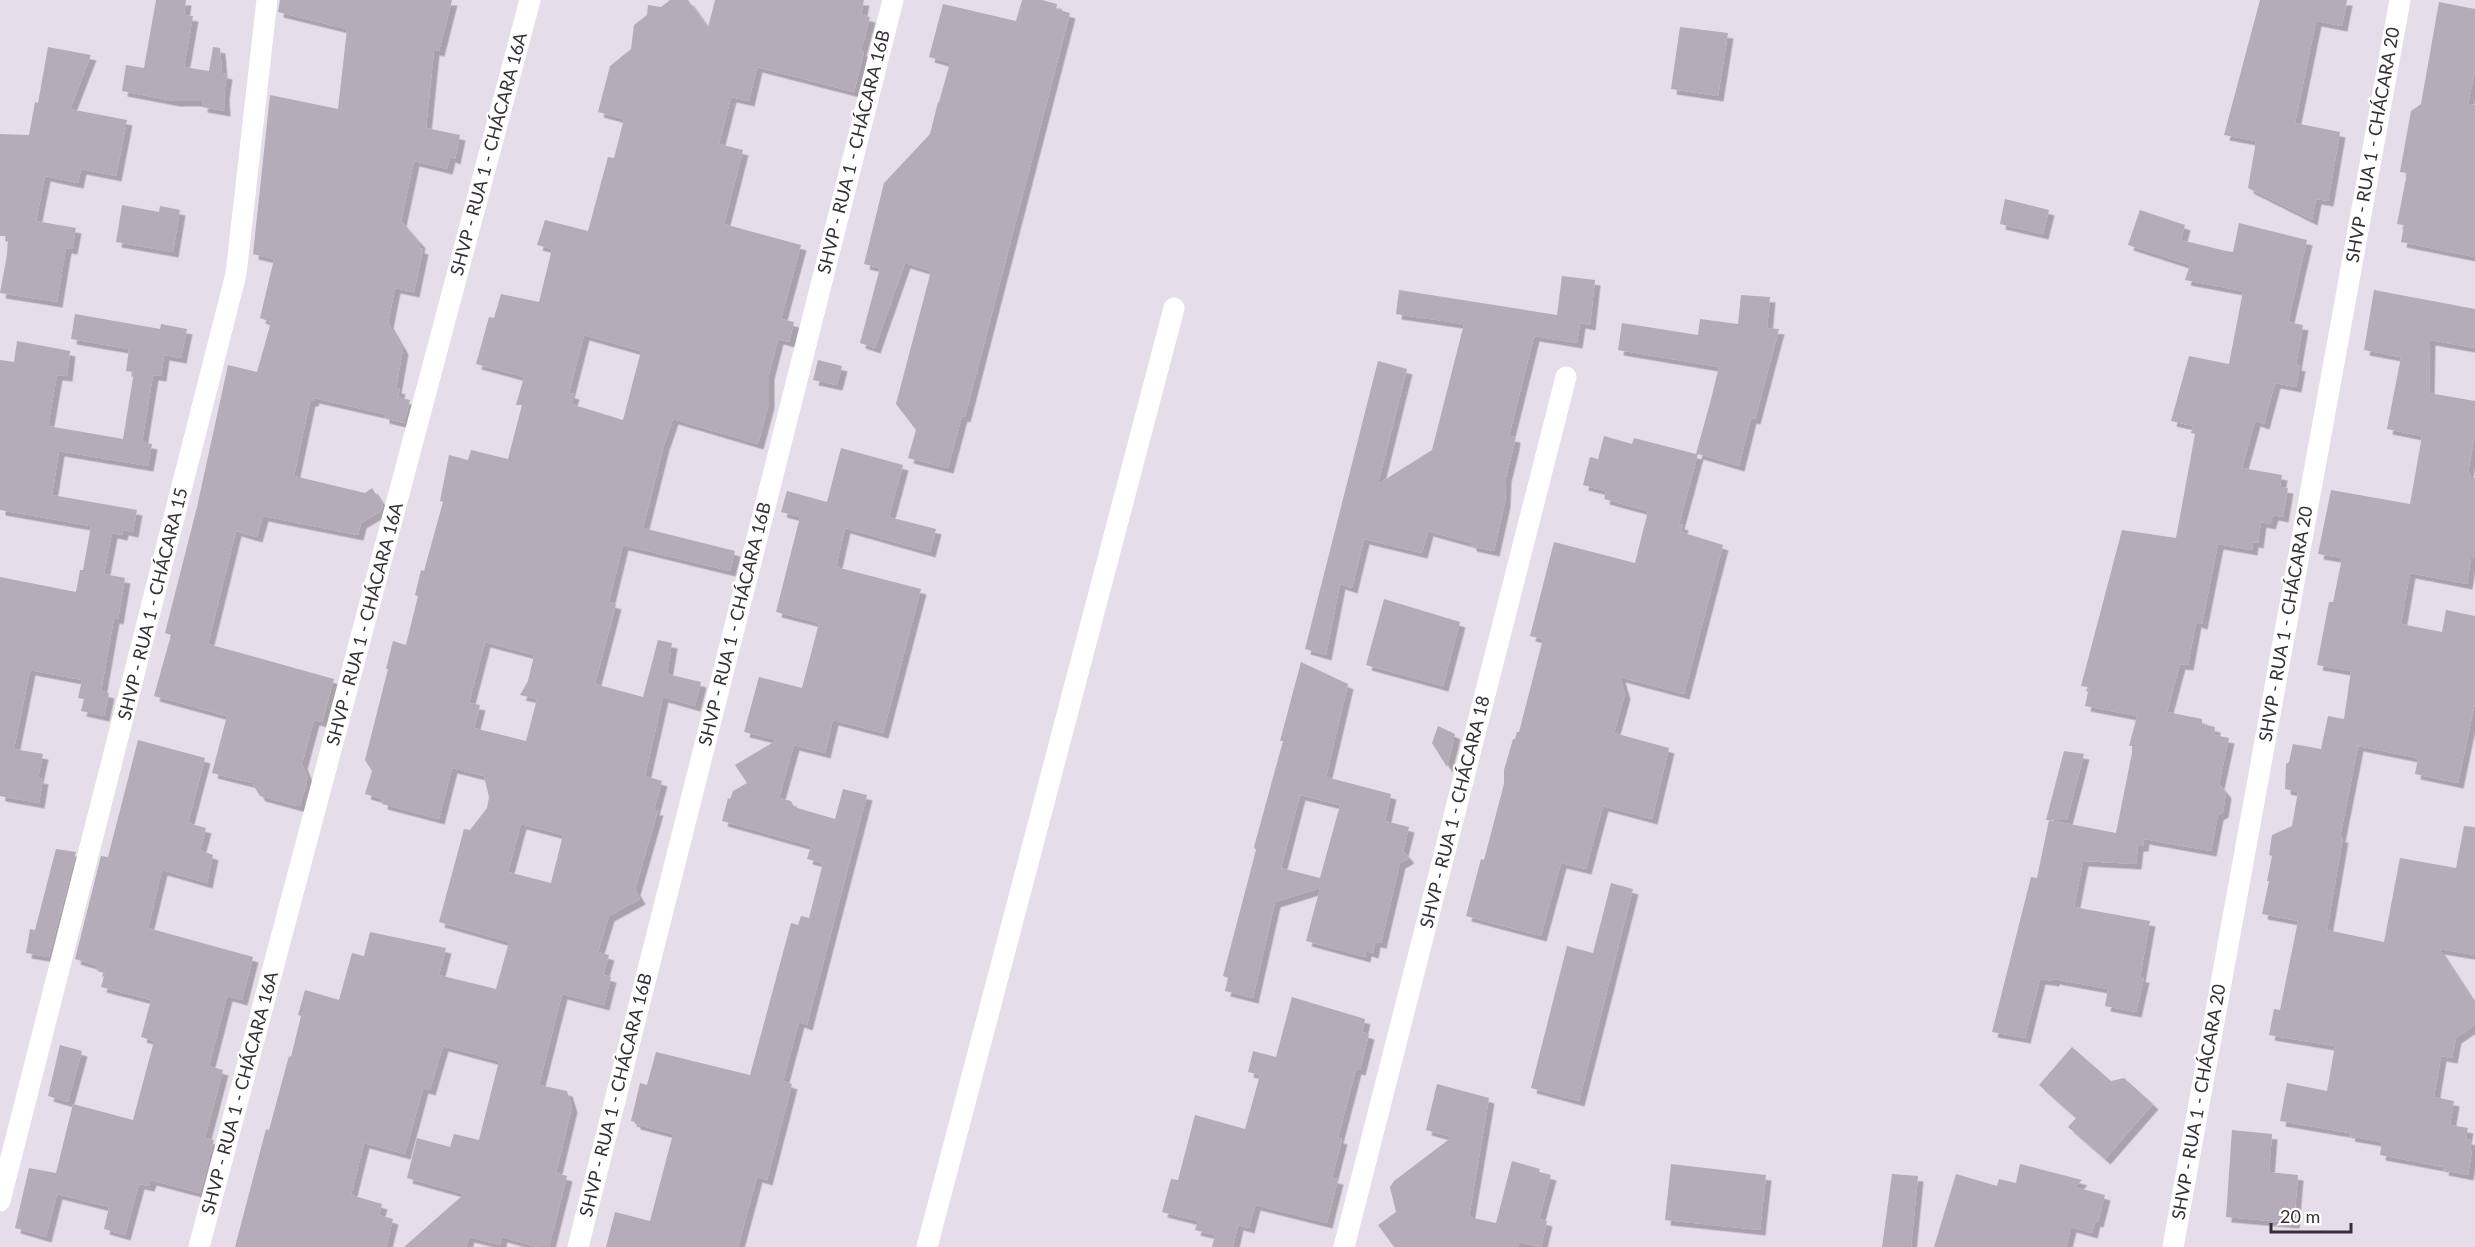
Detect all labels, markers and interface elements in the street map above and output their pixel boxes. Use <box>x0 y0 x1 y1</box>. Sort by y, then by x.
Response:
street label: SHVP - RUA 1 - CHÁCARA 20 <box>2340 25 2404 264</box>
street label: SHVP - RUA 1 - CHÁCARA 16B <box>812 28 894 276</box>
street label: SHVP - RUA 1 - CHÁCARA 16A <box>445 29 531 278</box>
street label: SHVP - RUA 1 - CHÁCARA 15 <box>112 485 192 722</box>
street label: SHVP - RUA 1 - CHÁCARA 16A <box>321 499 407 748</box>
street label: SHVP - RUA 1 - CHÁCARA 16B <box>693 500 775 748</box>
street label: SHVP - RUA 1 - CHÁCARA 20 <box>2253 504 2317 743</box>
street label: SHVP - RUA 1 - CHÁCARA 18 <box>1414 693 1494 930</box>
street label: SHVP - RUA 1 - CHÁCARA 16A <box>196 968 282 1217</box>
street label: SHVP - RUA 1 - CHÁCARA 16B <box>574 971 656 1219</box>
street label: SHVP - RUA 1 - CHÁCARA 20 <box>2166 982 2230 1221</box>
scale bar <box>2271 1196 2350 1234</box>
text: 20 m <box>2280 1205 2320 1227</box>

